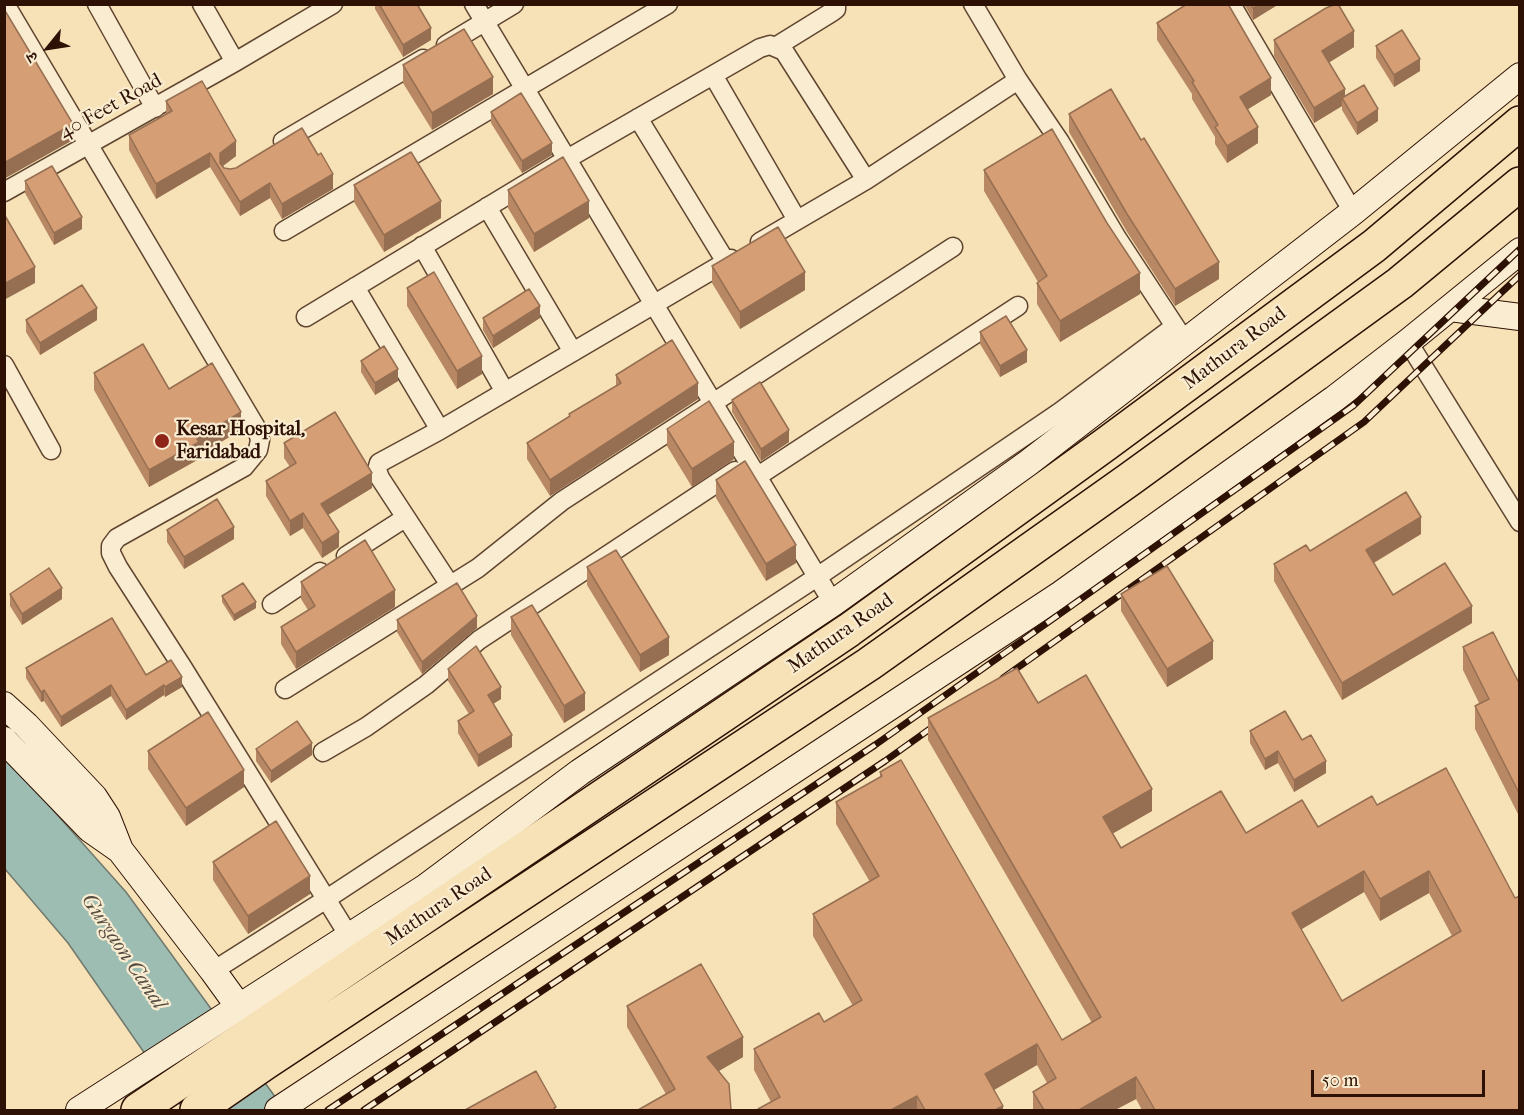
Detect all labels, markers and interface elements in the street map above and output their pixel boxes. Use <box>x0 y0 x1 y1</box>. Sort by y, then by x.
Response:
north arrow <box>18 18 78 78</box>
text: उ <box>22 49 42 66</box>
street label: 40 Feet Road <box>56 69 166 145</box>
street label: Mathura Road <box>1178 302 1292 396</box>
place label: Kesar Hospital, Faridabad <box>176 418 305 465</box>
marker: Kesar Hospital, Faridabad <box>153 432 171 450</box>
street label: Mathura Road <box>784 589 898 679</box>
street label: Mathura Road <box>381 863 497 951</box>
water label: Gurgaon Canal <box>75 889 171 1015</box>
scale bar <box>1314 1058 1488 1096</box>
text: 50 m <box>1322 1070 1358 1091</box>

